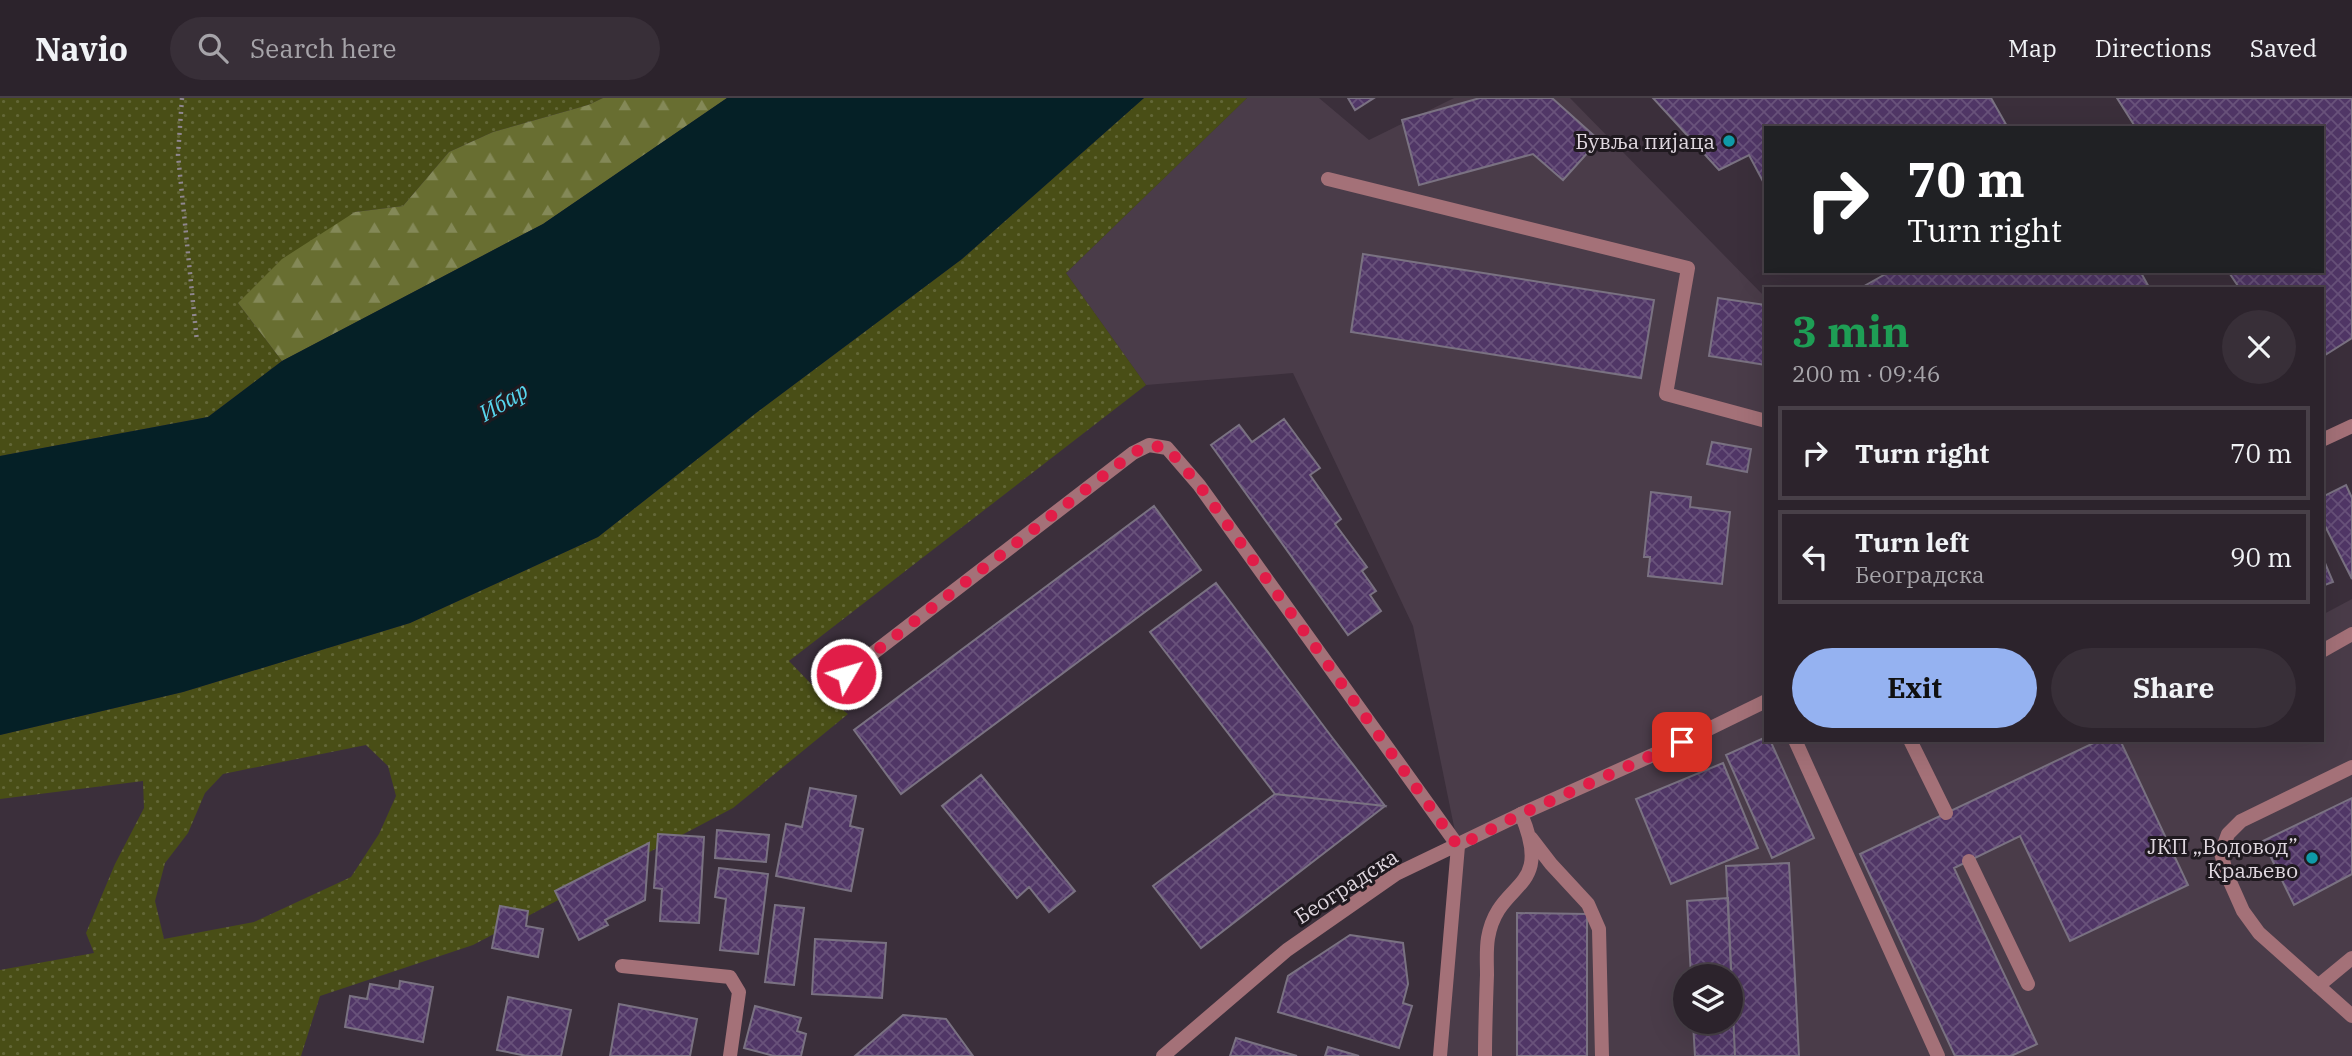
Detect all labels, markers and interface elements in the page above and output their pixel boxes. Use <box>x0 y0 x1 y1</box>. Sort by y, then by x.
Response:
search box <box>170 17 660 80</box>
text: Navio <box>35 27 128 70</box>
icon: search <box>194 29 232 67</box>
text: Search here <box>250 31 396 65</box>
text: Map <box>2008 32 2057 64</box>
text: Directions <box>2095 32 2212 64</box>
text: Saved <box>2250 32 2317 64</box>
place label: Бувља пијаца <box>1575 127 1715 155</box>
marker: Бувља пијаца <box>1721 133 1737 149</box>
text: 70 m <box>1907 147 2025 210</box>
icon: right <box>1792 154 1883 245</box>
text: Turn right <box>1907 209 2062 251</box>
text: 3 min <box>1792 304 1910 359</box>
button: close <box>2222 310 2296 384</box>
text: 200 m · 09:46 <box>1792 358 1941 388</box>
water label: Ибар <box>472 375 533 428</box>
icon: right <box>1796 434 1834 472</box>
text: Turn right <box>1855 436 1989 470</box>
text: 70 m <box>2230 436 2292 470</box>
text: Turn left <box>1855 525 1969 559</box>
icon: left <box>1796 538 1834 576</box>
text: 90 m <box>2230 540 2292 574</box>
text: Београдска <box>1855 559 1985 589</box>
position arrow <box>809 637 883 711</box>
button: Exit <box>1792 648 2037 728</box>
button: Share <box>2051 648 2296 728</box>
pin <box>1652 712 1712 772</box>
icon: arrive <box>1663 723 1701 761</box>
place label: ЈКП „Водовод” Краљево <box>2147 832 2298 884</box>
street label: Београдска <box>1289 842 1403 930</box>
marker: ЈКП „Водовод” Краљево <box>2304 850 2320 866</box>
map controls <box>1673 964 1743 1034</box>
button: layers <box>1673 964 1743 1034</box>

